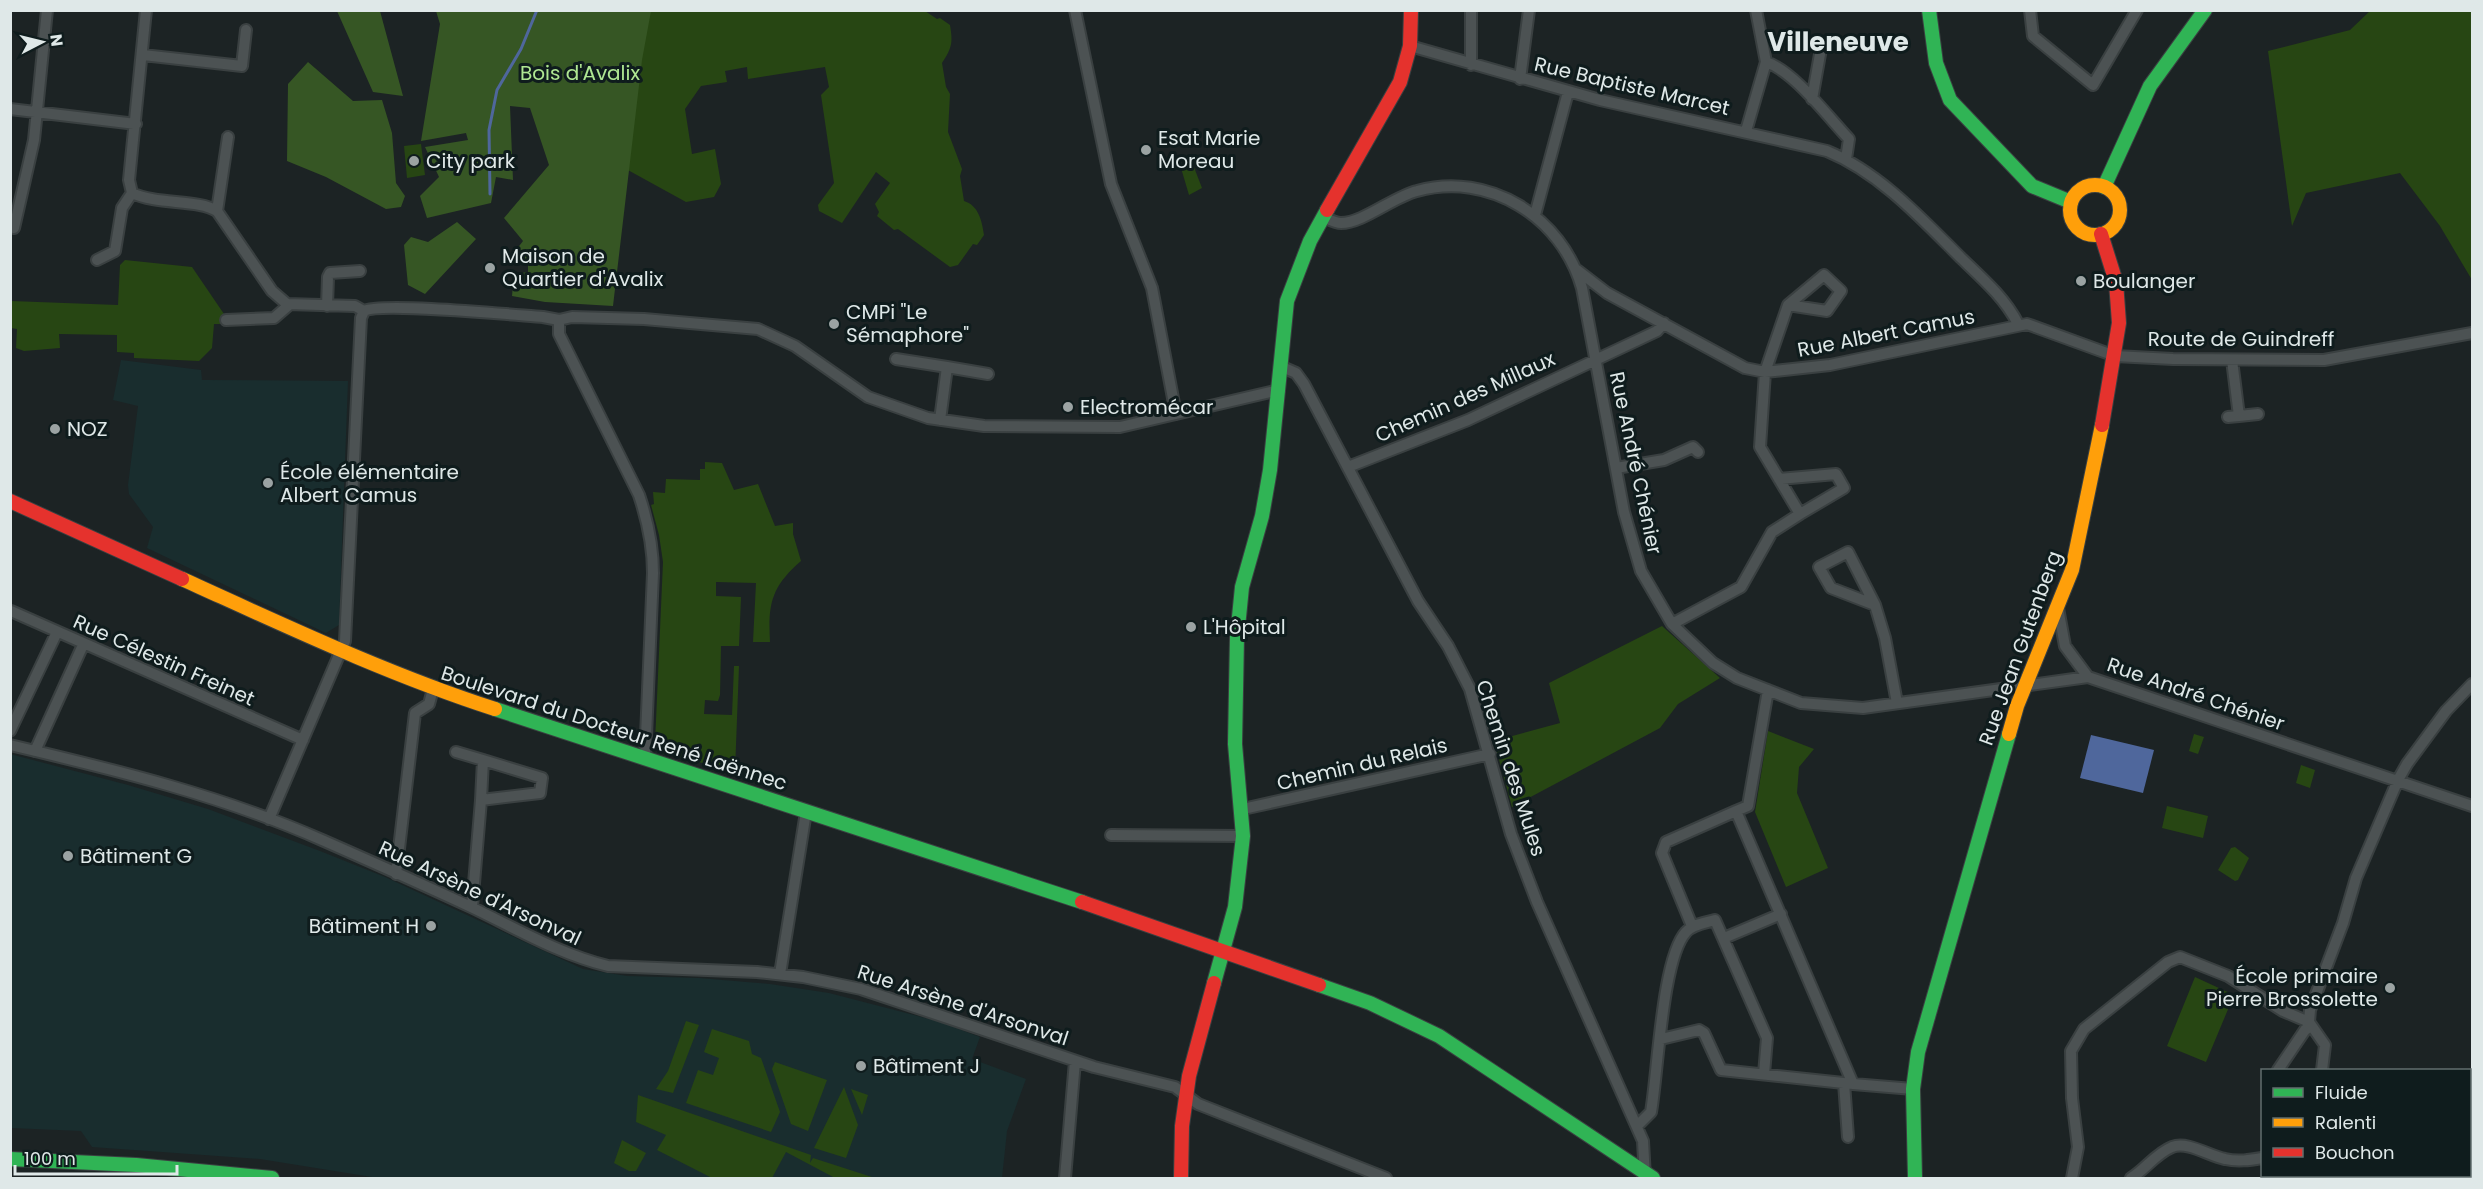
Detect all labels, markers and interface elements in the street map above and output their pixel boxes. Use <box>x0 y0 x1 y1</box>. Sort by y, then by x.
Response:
north arrow <box>12 12 72 72</box>
district label: Villeneuve <box>1767 24 1909 60</box>
text: N <box>44 33 69 48</box>
street label: Rue Baptiste Marcet <box>1532 50 1732 122</box>
park label: Bois d'Avalix <box>520 59 640 87</box>
place label: Esat Marie Moreau <box>1158 124 1260 175</box>
marker: Esat Marie Moreau <box>1139 143 1153 157</box>
place label: City park <box>426 147 516 175</box>
marker: City park <box>407 154 421 168</box>
place label: Maison de Quartier d'Avalix <box>502 242 664 293</box>
marker: Maison de Quartier d'Avalix <box>483 261 497 275</box>
place label: Boulanger <box>2093 267 2195 295</box>
marker: Boulanger <box>2074 274 2088 288</box>
place label: CMPi "Le Sémaphore" <box>846 298 969 349</box>
street label: Rue Albert Camus <box>1795 302 1977 364</box>
marker: CMPi "Le Sémaphore" <box>827 317 841 331</box>
street label: Route de Guindreff <box>2148 325 2334 353</box>
street label: Chemin des Millaux <box>1371 345 1560 449</box>
street label: Rue André Chénier <box>1603 369 1669 557</box>
place label: Electromécar <box>1080 393 1213 421</box>
marker: Electromécar <box>1061 400 1075 414</box>
place label: NOZ <box>67 415 108 443</box>
marker: NOZ <box>48 422 62 436</box>
place label: École élémentaire Albert Camus <box>280 458 459 509</box>
marker: École élémentaire Albert Camus <box>261 476 275 490</box>
street label: Rue Jean Gutenberg <box>1972 547 2068 749</box>
street label: Rue Célestin Freinet <box>69 607 259 713</box>
place label: L'Hôpital <box>1203 613 1286 641</box>
marker: L'Hôpital <box>1184 620 1198 634</box>
street label: Rue André Chénier <box>2104 650 2288 738</box>
street label: Boulevard du Docteur René Laënnec <box>438 659 790 797</box>
street label: Chemin des Mules <box>1469 676 1553 860</box>
street label: Chemin du Relais <box>1274 731 1450 797</box>
street label: Rue Arsène d'Arsonval <box>374 834 586 952</box>
place label: Bâtiment G <box>80 842 192 870</box>
marker: Bâtiment G <box>61 849 75 863</box>
place label: Bâtiment H <box>309 912 419 940</box>
marker: Bâtiment H <box>424 919 438 933</box>
street label: Rue Arsène d'Arsonval <box>854 958 1072 1052</box>
place label: École primaire Pierre Brossolette <box>2206 962 2378 1013</box>
marker: École primaire Pierre Brossolette <box>2383 981 2397 995</box>
place label: Bâtiment J <box>873 1052 980 1080</box>
marker: Bâtiment J <box>854 1059 868 1073</box>
legend <box>2261 1069 2471 1177</box>
text: Fluide <box>2315 1080 2368 1105</box>
text: Ralenti <box>2315 1110 2376 1135</box>
scale bar <box>15 1138 177 1176</box>
text: Bouchon <box>2315 1140 2395 1165</box>
text: 100 m <box>24 1146 76 1171</box>

